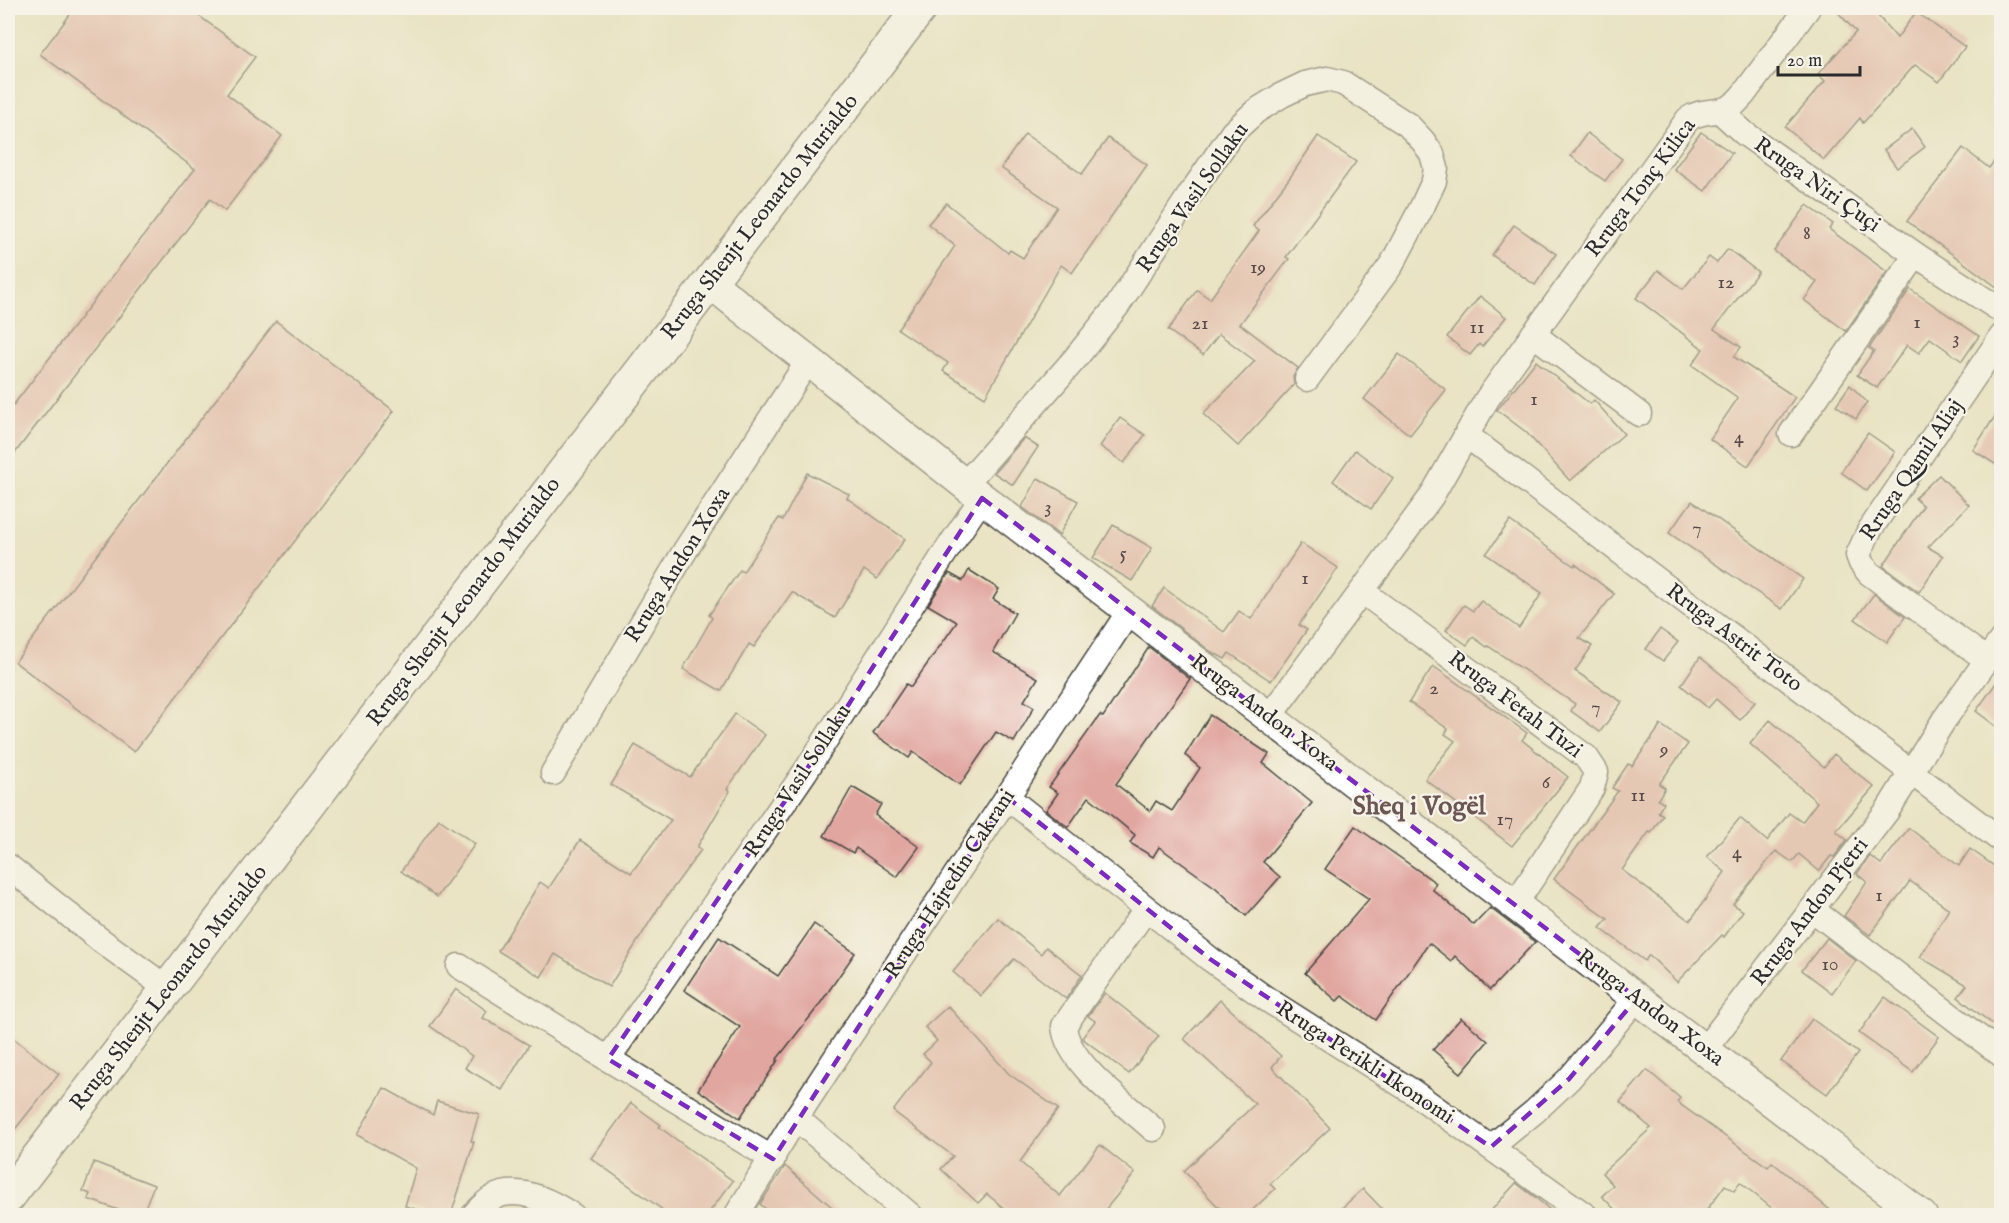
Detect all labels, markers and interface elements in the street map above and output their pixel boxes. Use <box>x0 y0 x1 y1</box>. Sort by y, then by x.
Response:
scale bar <box>1778 39 1860 77</box>
text: 20 m <box>1787 50 1822 73</box>
street label: Rruga Shenjt Leonardo Murialdo <box>655 88 865 346</box>
street label: Rruga Tonç Kilica <box>1580 113 1703 263</box>
street label: Rruga Vasil Sollaku <box>1131 117 1255 279</box>
street label: Rruga Niri Çuçi <box>1748 131 1886 239</box>
house number: 8 <box>1803 221 1811 246</box>
house number: 19 <box>1250 255 1266 280</box>
house number: 12 <box>1718 270 1734 295</box>
house number: 1 <box>1913 310 1921 335</box>
house number: 21 <box>1192 311 1208 336</box>
house number: 11 <box>1470 315 1484 340</box>
house number: 3 <box>1952 326 1960 351</box>
house number: 1 <box>1530 387 1538 412</box>
street label: Rruga Qamil Aliaj <box>1854 394 1970 546</box>
house number: 4 <box>1734 425 1744 450</box>
street label: Rruga Shenjt Leonardo Murialdo <box>361 472 567 732</box>
street label: Rruga Andon Xoxa <box>619 482 737 648</box>
house number: 3 <box>1044 495 1052 520</box>
house number: 7 <box>1692 516 1702 541</box>
house number: 5 <box>1119 541 1127 566</box>
house number: 1 <box>1301 566 1309 591</box>
street label: Rruga Astrit Toto <box>1660 577 1808 699</box>
street label: Rruga Fetah Tuzi <box>1442 645 1588 765</box>
street label: Rruga Andon Xoxa <box>1184 648 1344 778</box>
house number: 2 <box>1429 676 1439 701</box>
house number: 7 <box>1591 695 1601 720</box>
street label: Rruga Vasil Sollaku <box>738 699 858 863</box>
house number: 9 <box>1659 737 1668 762</box>
house number: 6 <box>1542 770 1551 795</box>
house number: 11 <box>1631 783 1645 808</box>
street label: Rruga Hajredin Cakrani <box>878 784 1022 984</box>
district label: Sheq i Vogël <box>1352 790 1486 823</box>
house number: 17 <box>1497 807 1513 832</box>
street label: Rruga Andon Pjetri <box>1745 832 1875 992</box>
house number: 4 <box>1732 840 1742 865</box>
street label: Rruga Shenjt Leonardo Murialdo <box>64 859 274 1117</box>
house number: 1 <box>1875 883 1883 908</box>
street label: Rruga Andon Xoxa <box>1570 943 1730 1073</box>
house number: 10 <box>1821 952 1839 977</box>
street label: Rruga Perikli Ikonomi <box>1271 995 1459 1131</box>

